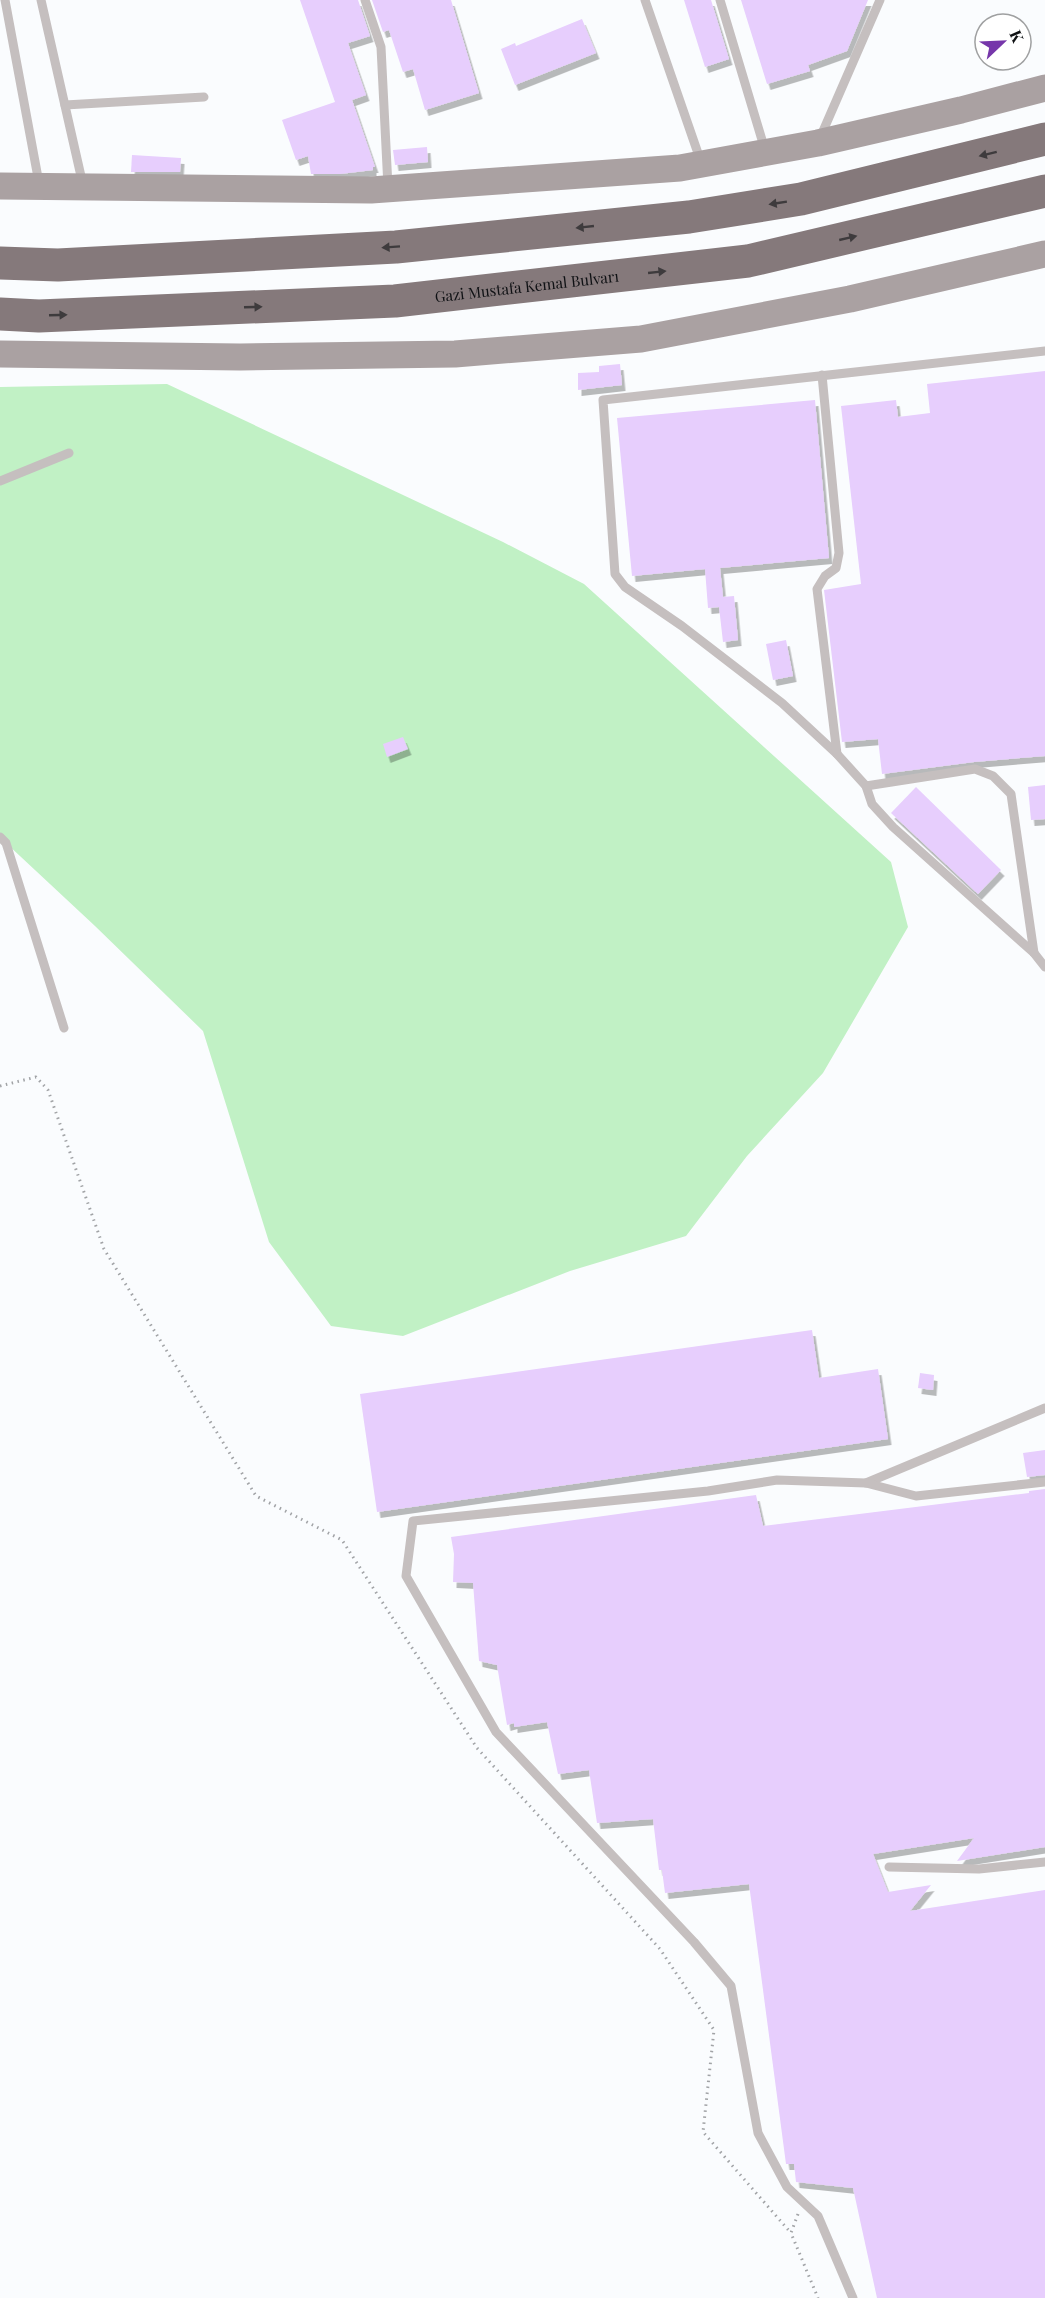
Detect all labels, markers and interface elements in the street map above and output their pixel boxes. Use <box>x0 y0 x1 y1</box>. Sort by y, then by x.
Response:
north arrow <box>973 12 1033 72</box>
text: K <box>1005 27 1029 46</box>
one-way arrow <box>979 149 997 159</box>
one-way arrow <box>768 198 787 207</box>
one-way arrow <box>575 222 594 232</box>
one-way arrow <box>839 232 857 242</box>
one-way arrow <box>381 242 400 251</box>
street label: Gazi Mustafa Kemal Bulvarı <box>434 266 620 306</box>
one-way arrow <box>647 267 666 277</box>
one-way arrow <box>244 302 263 312</box>
one-way arrow <box>49 311 68 320</box>

